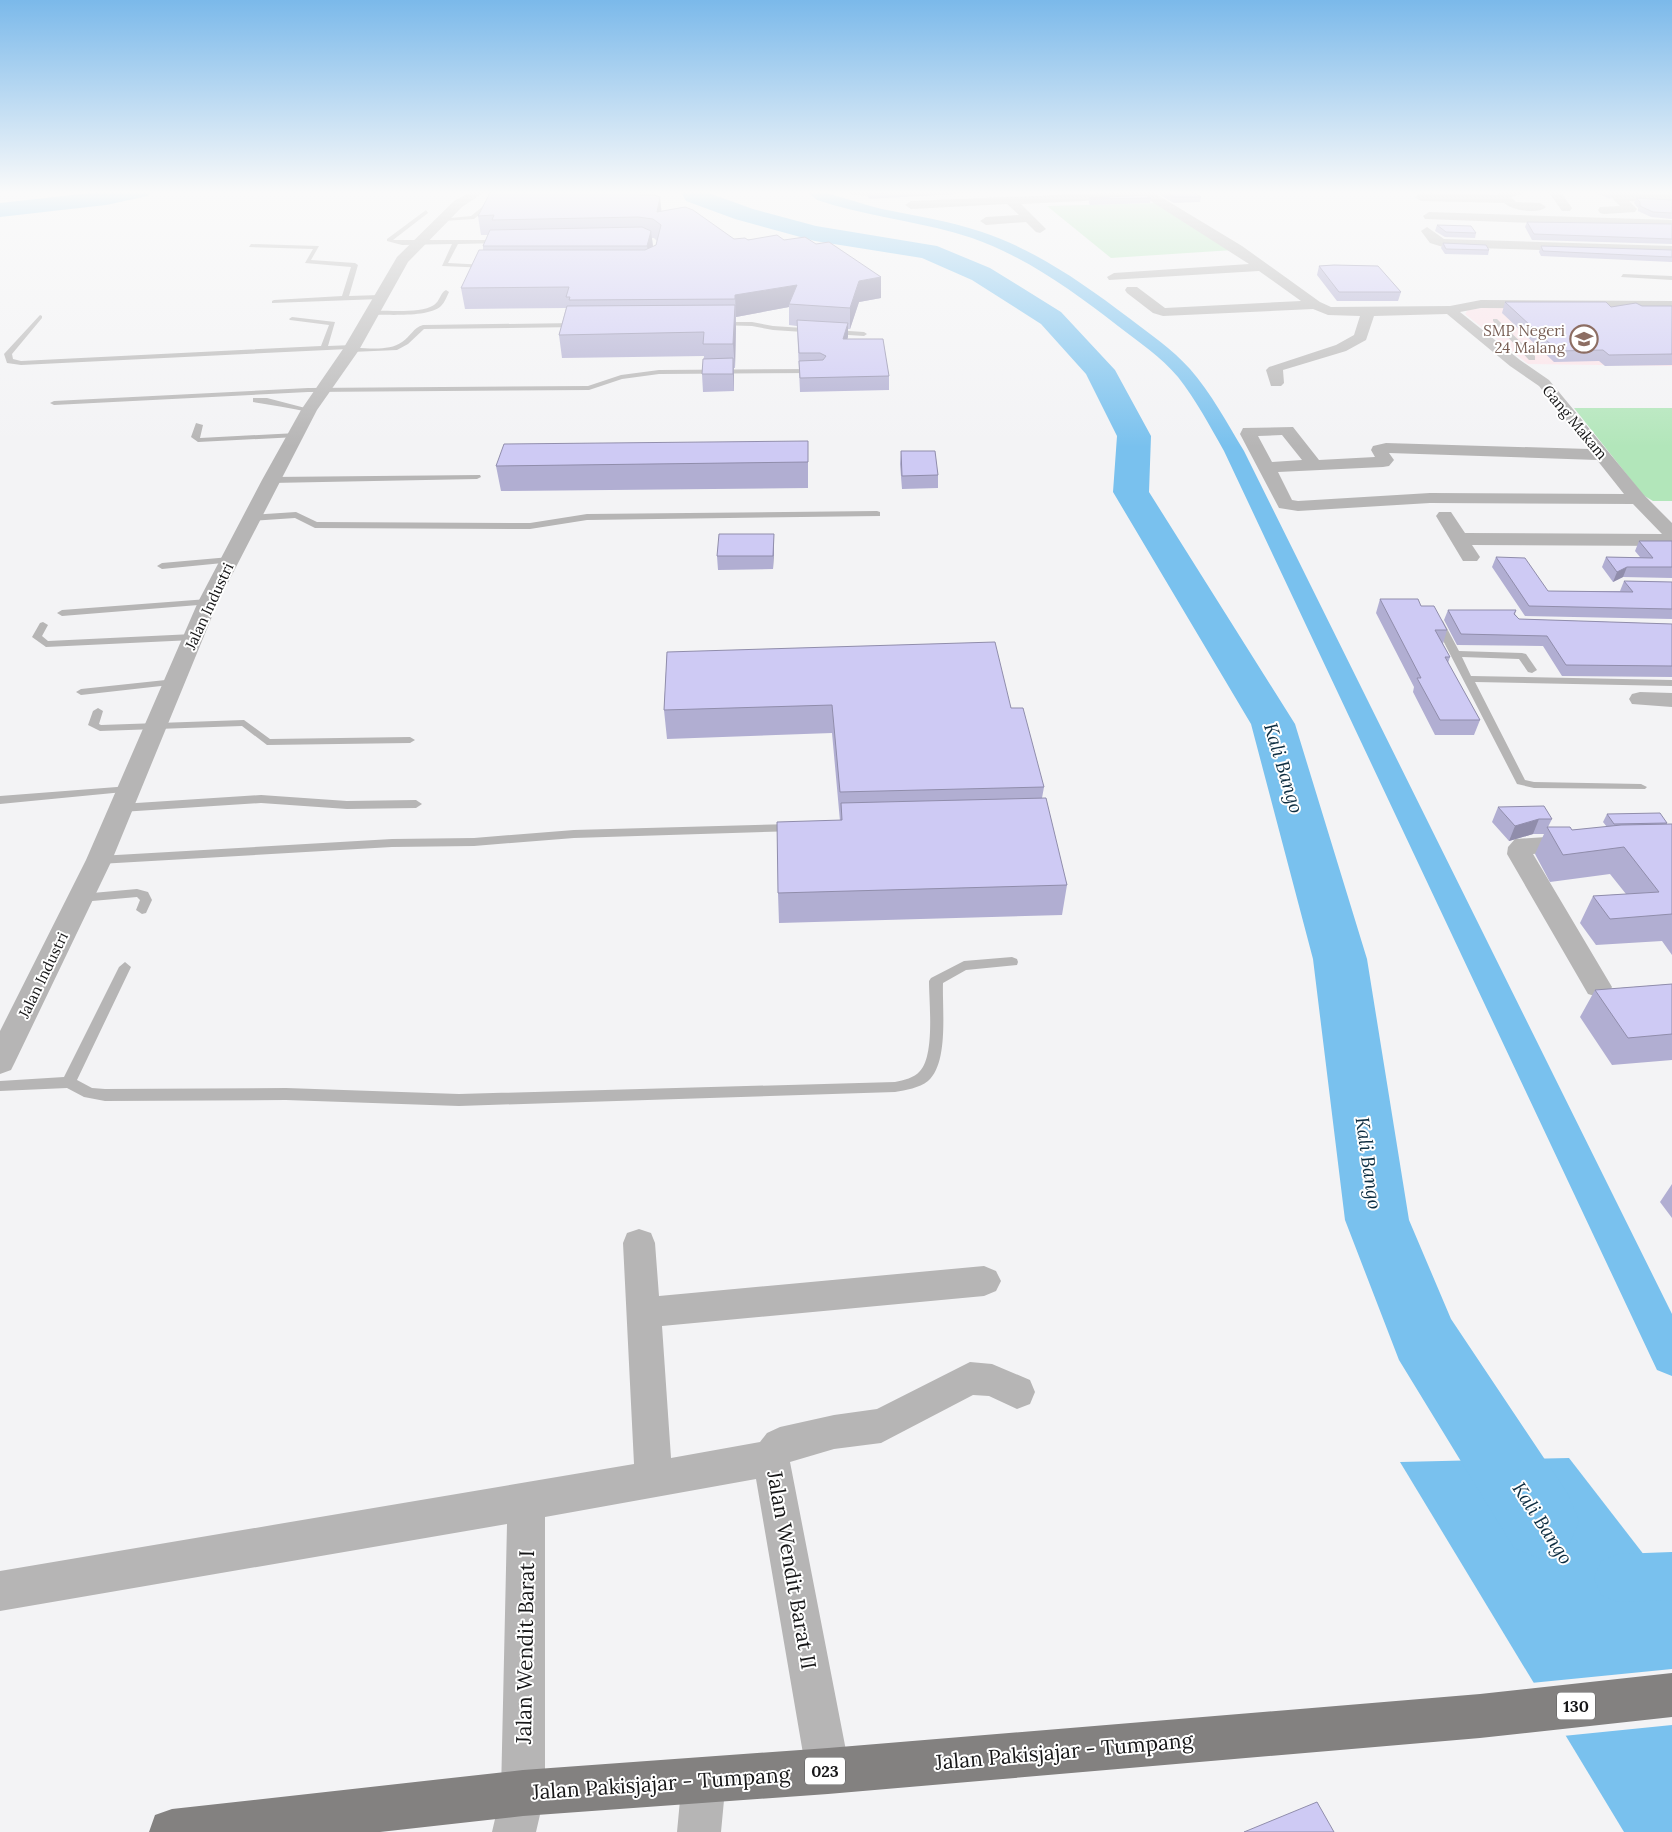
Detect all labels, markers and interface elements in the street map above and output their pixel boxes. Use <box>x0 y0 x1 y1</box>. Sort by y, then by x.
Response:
place label: SMP Negeri 24 Malang <box>1483 321 1566 357</box>
school or university icon: SMP Negeri 24 Malang <box>1569 324 1599 354</box>
street label: Gang Makam <box>1538 381 1612 463</box>
street label: Jalan Industri <box>180 560 237 653</box>
water label: Kali Bango <box>1259 720 1309 816</box>
street label: Jalan Industri <box>14 929 72 1022</box>
water label: Kali Bango <box>1351 1115 1387 1211</box>
street label: Jalan Wendit Barat II <box>761 1468 823 1671</box>
water label: Kali Bango <box>1508 1477 1578 1569</box>
street label: Jalan Wendit Barat I <box>510 1550 540 1745</box>
road number: 130 <box>1557 1692 1595 1720</box>
street label: Jalan Pakisjajar - Tumpang <box>933 1726 1194 1776</box>
road number: 023 <box>805 1758 845 1784</box>
street label: Jalan Pakisjajar - Tumpang <box>530 1760 791 1806</box>

